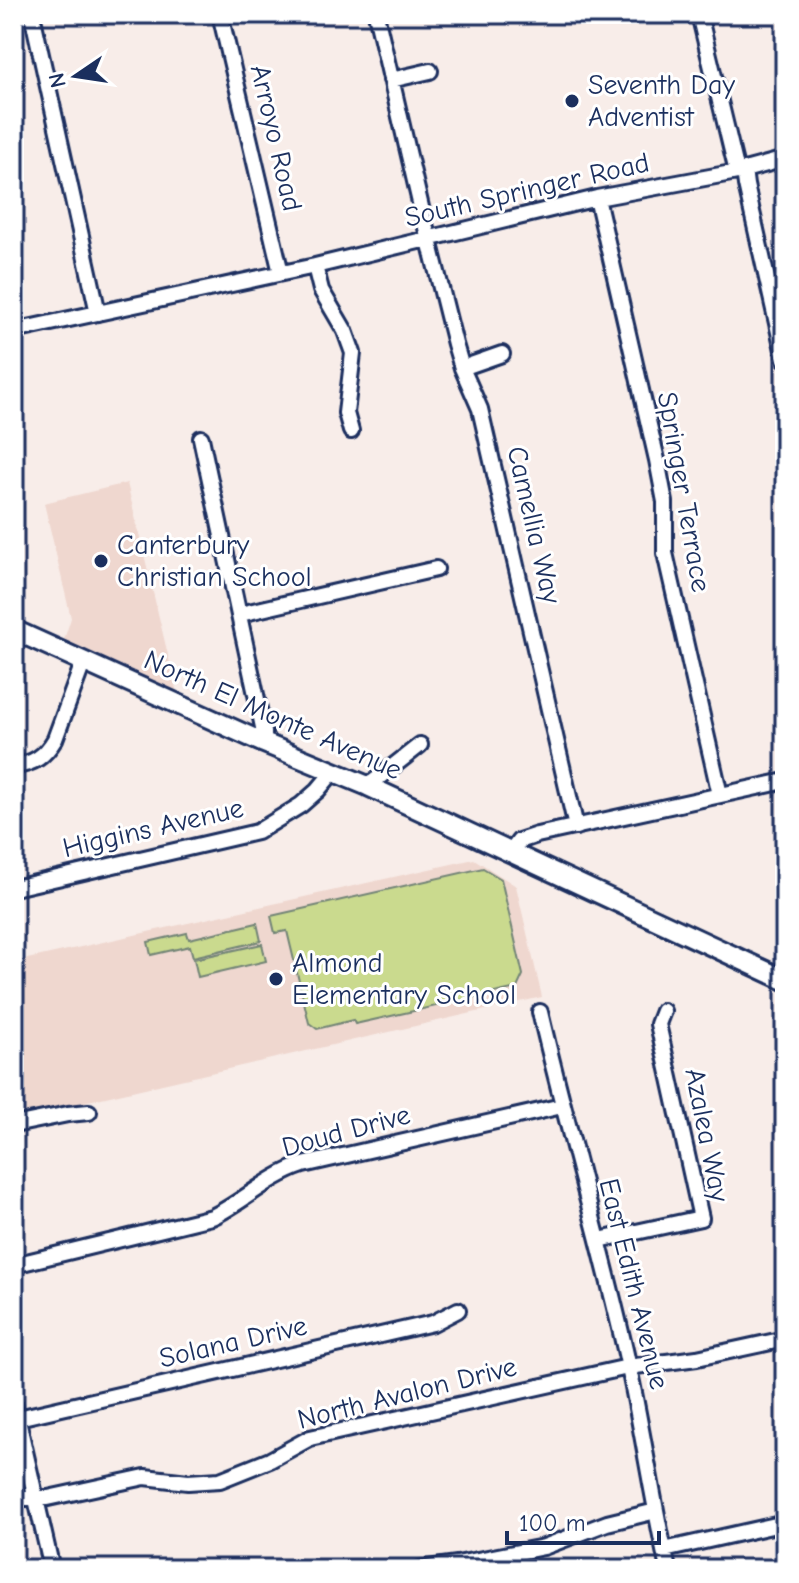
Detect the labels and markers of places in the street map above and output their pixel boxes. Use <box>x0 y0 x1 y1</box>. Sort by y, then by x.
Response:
place label: Seventh Day Adventist <box>588 69 736 133</box>
marker: Seventh Day Adventist <box>563 92 581 110</box>
place label: Canterbury Christian School <box>117 529 312 593</box>
marker: Canterbury Christian School <box>92 552 110 570</box>
place label: Almond Elementary School <box>292 947 516 1011</box>
marker: Almond Elementary School <box>267 970 285 988</box>

